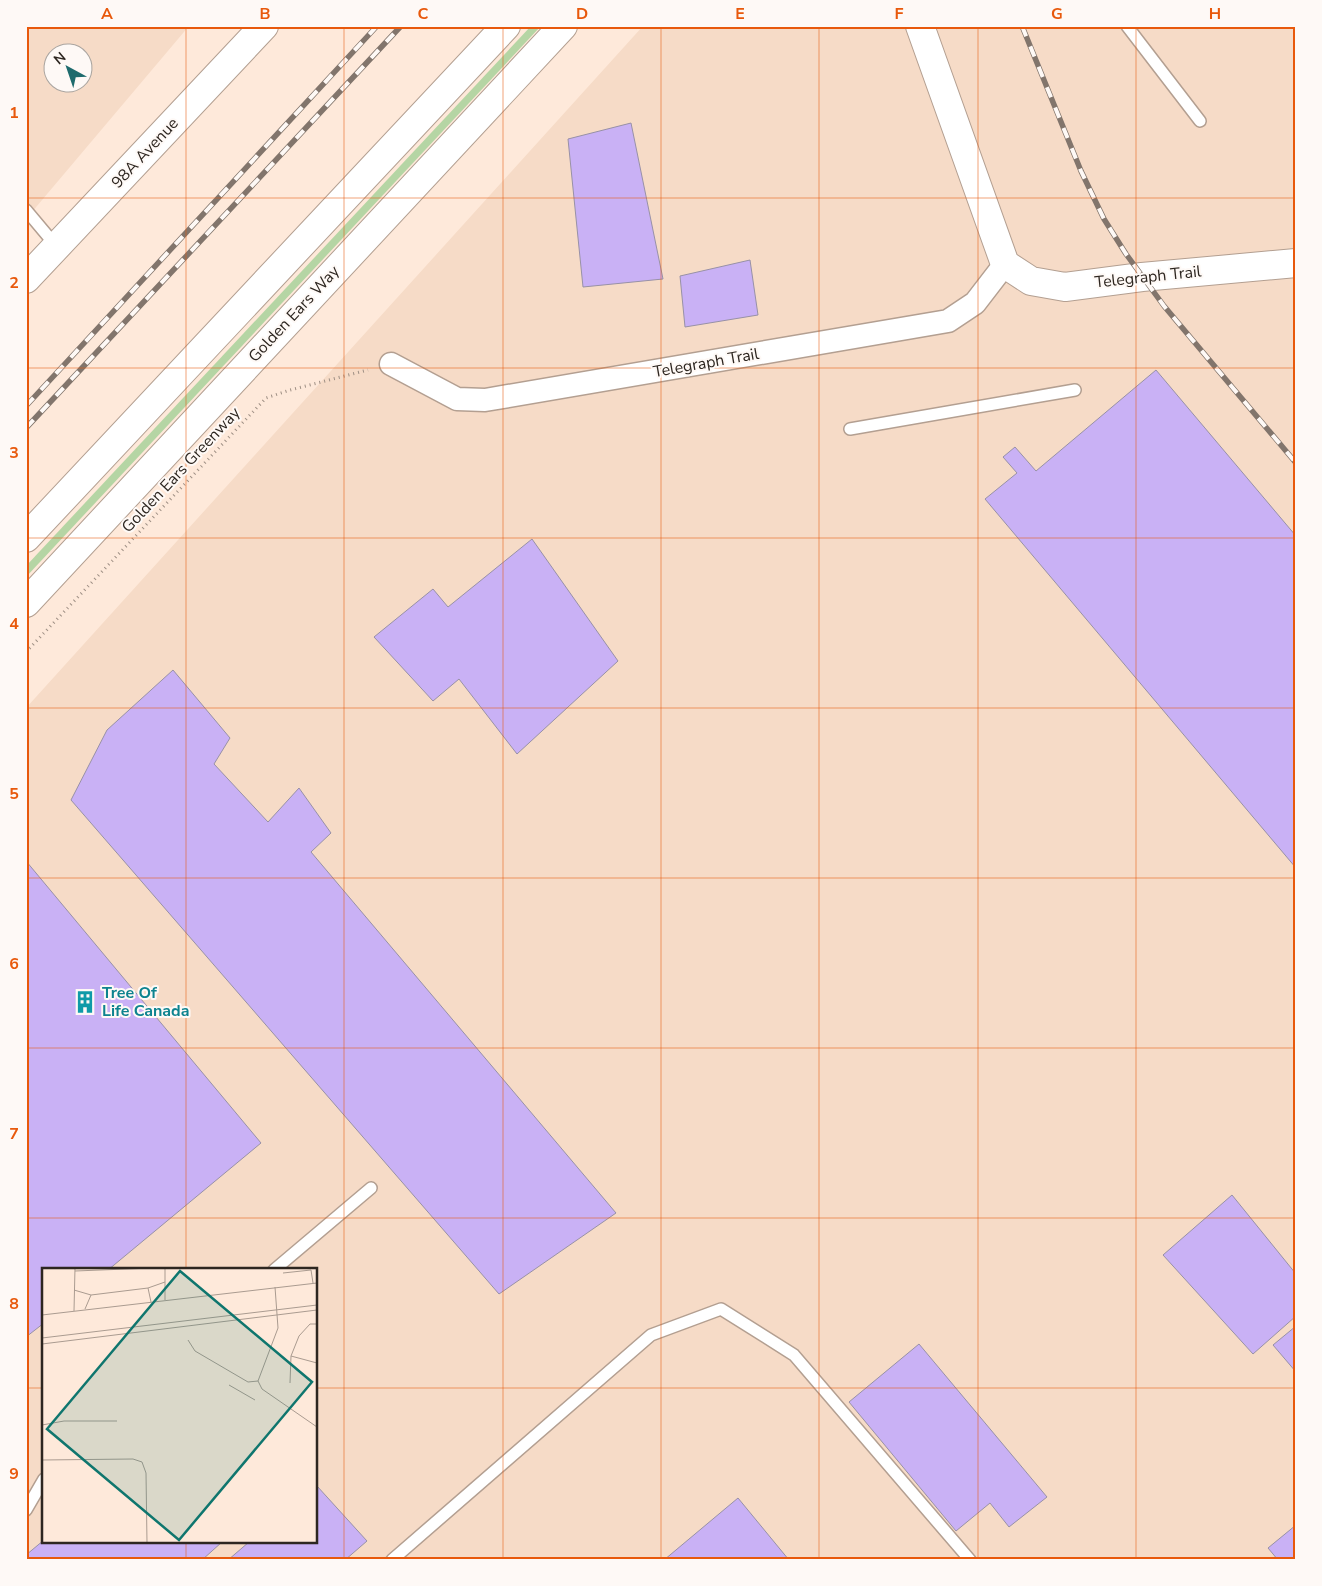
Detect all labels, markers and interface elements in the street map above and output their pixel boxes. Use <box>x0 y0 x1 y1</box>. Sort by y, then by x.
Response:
text: A <box>101 3 113 25</box>
text: B <box>259 3 271 25</box>
text: C <box>418 3 429 25</box>
text: D <box>576 3 588 25</box>
text: E <box>735 3 745 25</box>
text: F <box>895 3 904 25</box>
text: G <box>1051 3 1063 25</box>
text: H <box>1209 3 1221 25</box>
north arrow <box>42 42 92 92</box>
text: N <box>50 48 70 69</box>
text: 1 <box>9 102 19 124</box>
street label: 98A Avenue <box>106 113 184 193</box>
street label: Golden Ears Way <box>243 260 345 367</box>
street label: Telegraph Trail <box>1094 260 1203 294</box>
text: 2 <box>9 272 19 294</box>
street label: Telegraph Trail <box>651 343 761 383</box>
street label: Golden Ears Greenway <box>117 402 246 538</box>
text: 3 <box>9 442 19 464</box>
text: 4 <box>9 613 19 635</box>
text: 5 <box>9 783 19 805</box>
text: 6 <box>9 953 19 975</box>
place label: Tree Of Life Canada <box>102 982 189 1022</box>
building icon: Tree Of Life Canada <box>72 989 98 1015</box>
text: 7 <box>9 1123 19 1145</box>
inset map <box>42 1268 318 1544</box>
text: 8 <box>9 1293 19 1315</box>
text: 9 <box>9 1463 19 1485</box>

